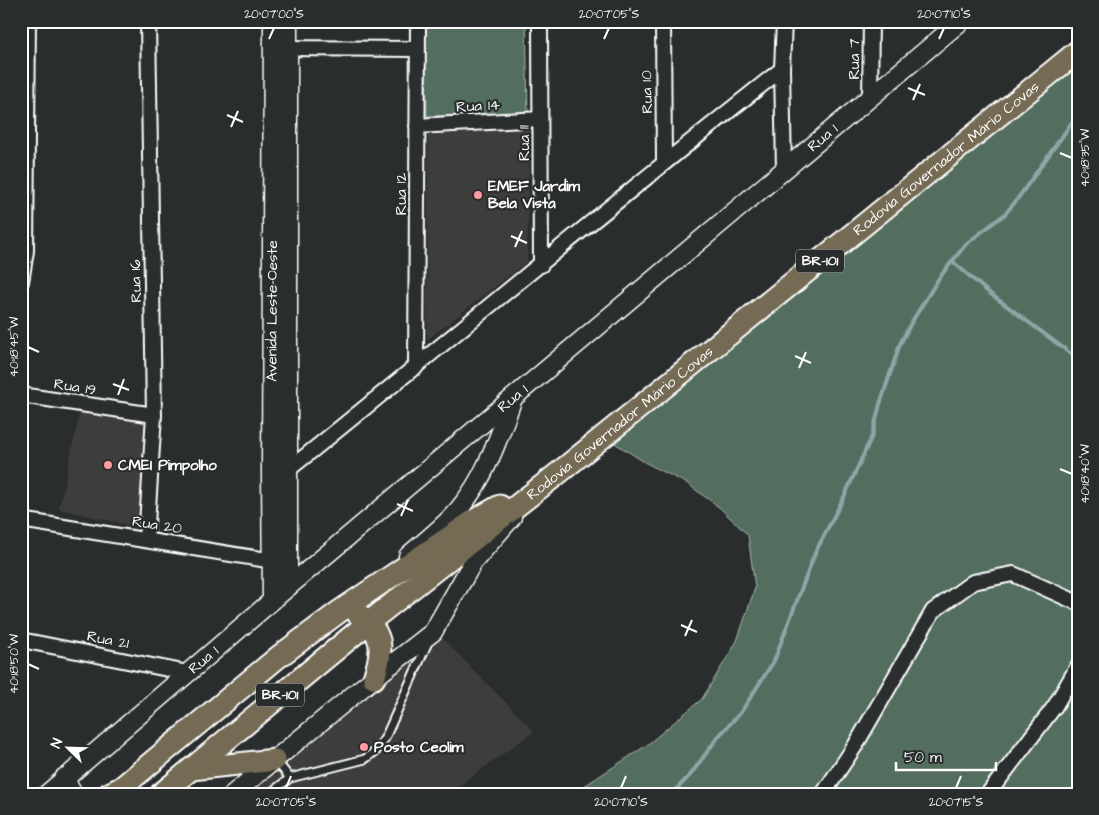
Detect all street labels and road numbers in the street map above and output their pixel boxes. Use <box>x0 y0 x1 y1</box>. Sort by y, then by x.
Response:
street label: Rua 7 <box>844 38 865 80</box>
street label: Rua 10 <box>636 70 658 114</box>
street label: Rodovia Governador Mário Covas <box>848 76 1044 240</box>
street label: Rua 14 <box>455 94 501 118</box>
street label: Rua 1 <box>803 119 842 156</box>
street label: Rua 11 <box>514 125 535 161</box>
street label: Rua 12 <box>391 172 412 215</box>
street label: Avenida Leste-Oeste <box>261 240 283 382</box>
road number: BR-101 <box>796 250 844 272</box>
street label: Rua 16 <box>125 259 147 303</box>
street label: Rodovia Governador Mário Covas <box>522 341 718 505</box>
street label: Rua 19 <box>52 373 98 401</box>
street label: Rua 1 <box>493 379 532 417</box>
street label: Rua 20 <box>131 511 184 539</box>
street label: Rua 21 <box>85 626 131 654</box>
street label: Rua 1 <box>184 641 223 679</box>
road number: BR-101 <box>256 684 304 706</box>

